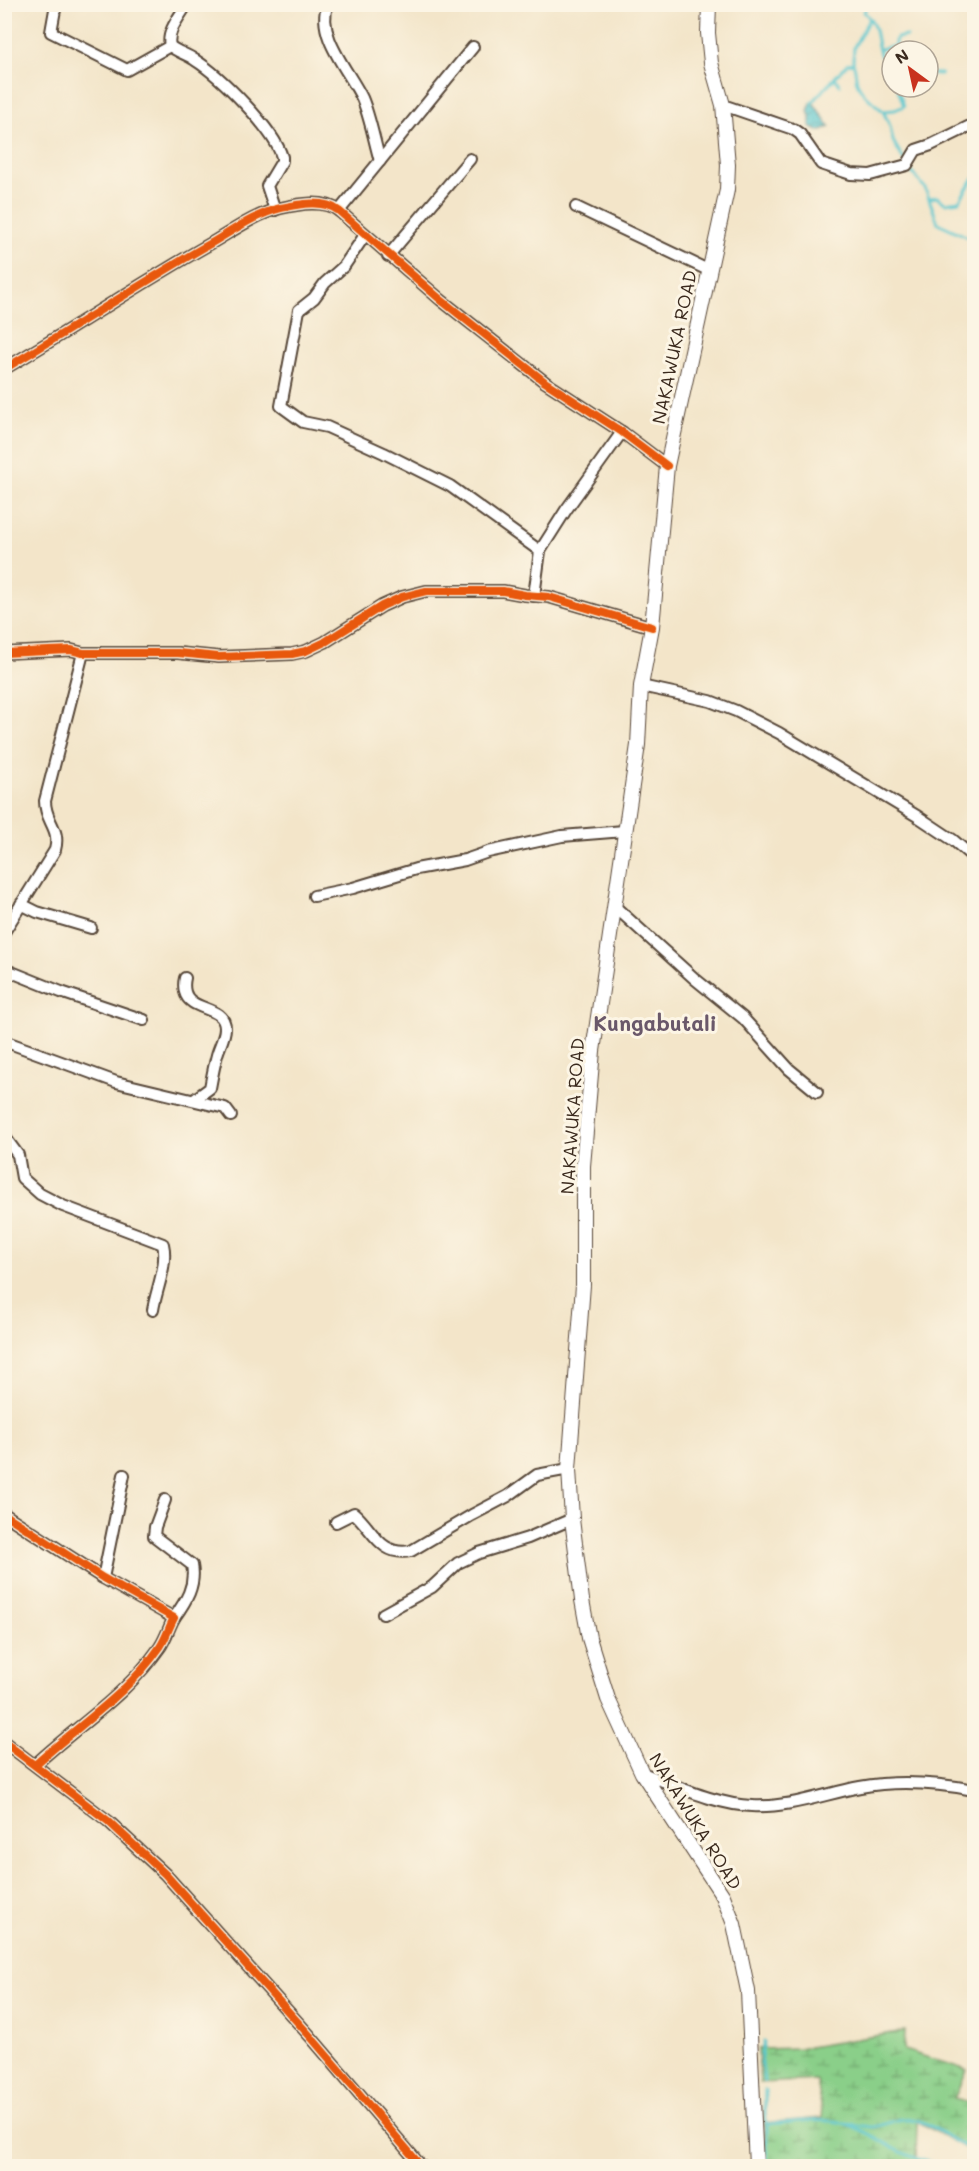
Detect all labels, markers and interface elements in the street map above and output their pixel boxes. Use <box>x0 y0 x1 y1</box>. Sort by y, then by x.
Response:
north arrow <box>880 39 940 99</box>
text: N <box>891 44 912 68</box>
street label: NAKAWUKA ROAD <box>646 268 702 426</box>
district label: Kungabutali <box>593 1009 717 1036</box>
street label: NAKAWUKA ROAD <box>555 1037 589 1195</box>
street label: NAKAWUKA ROAD <box>644 1748 748 1894</box>

